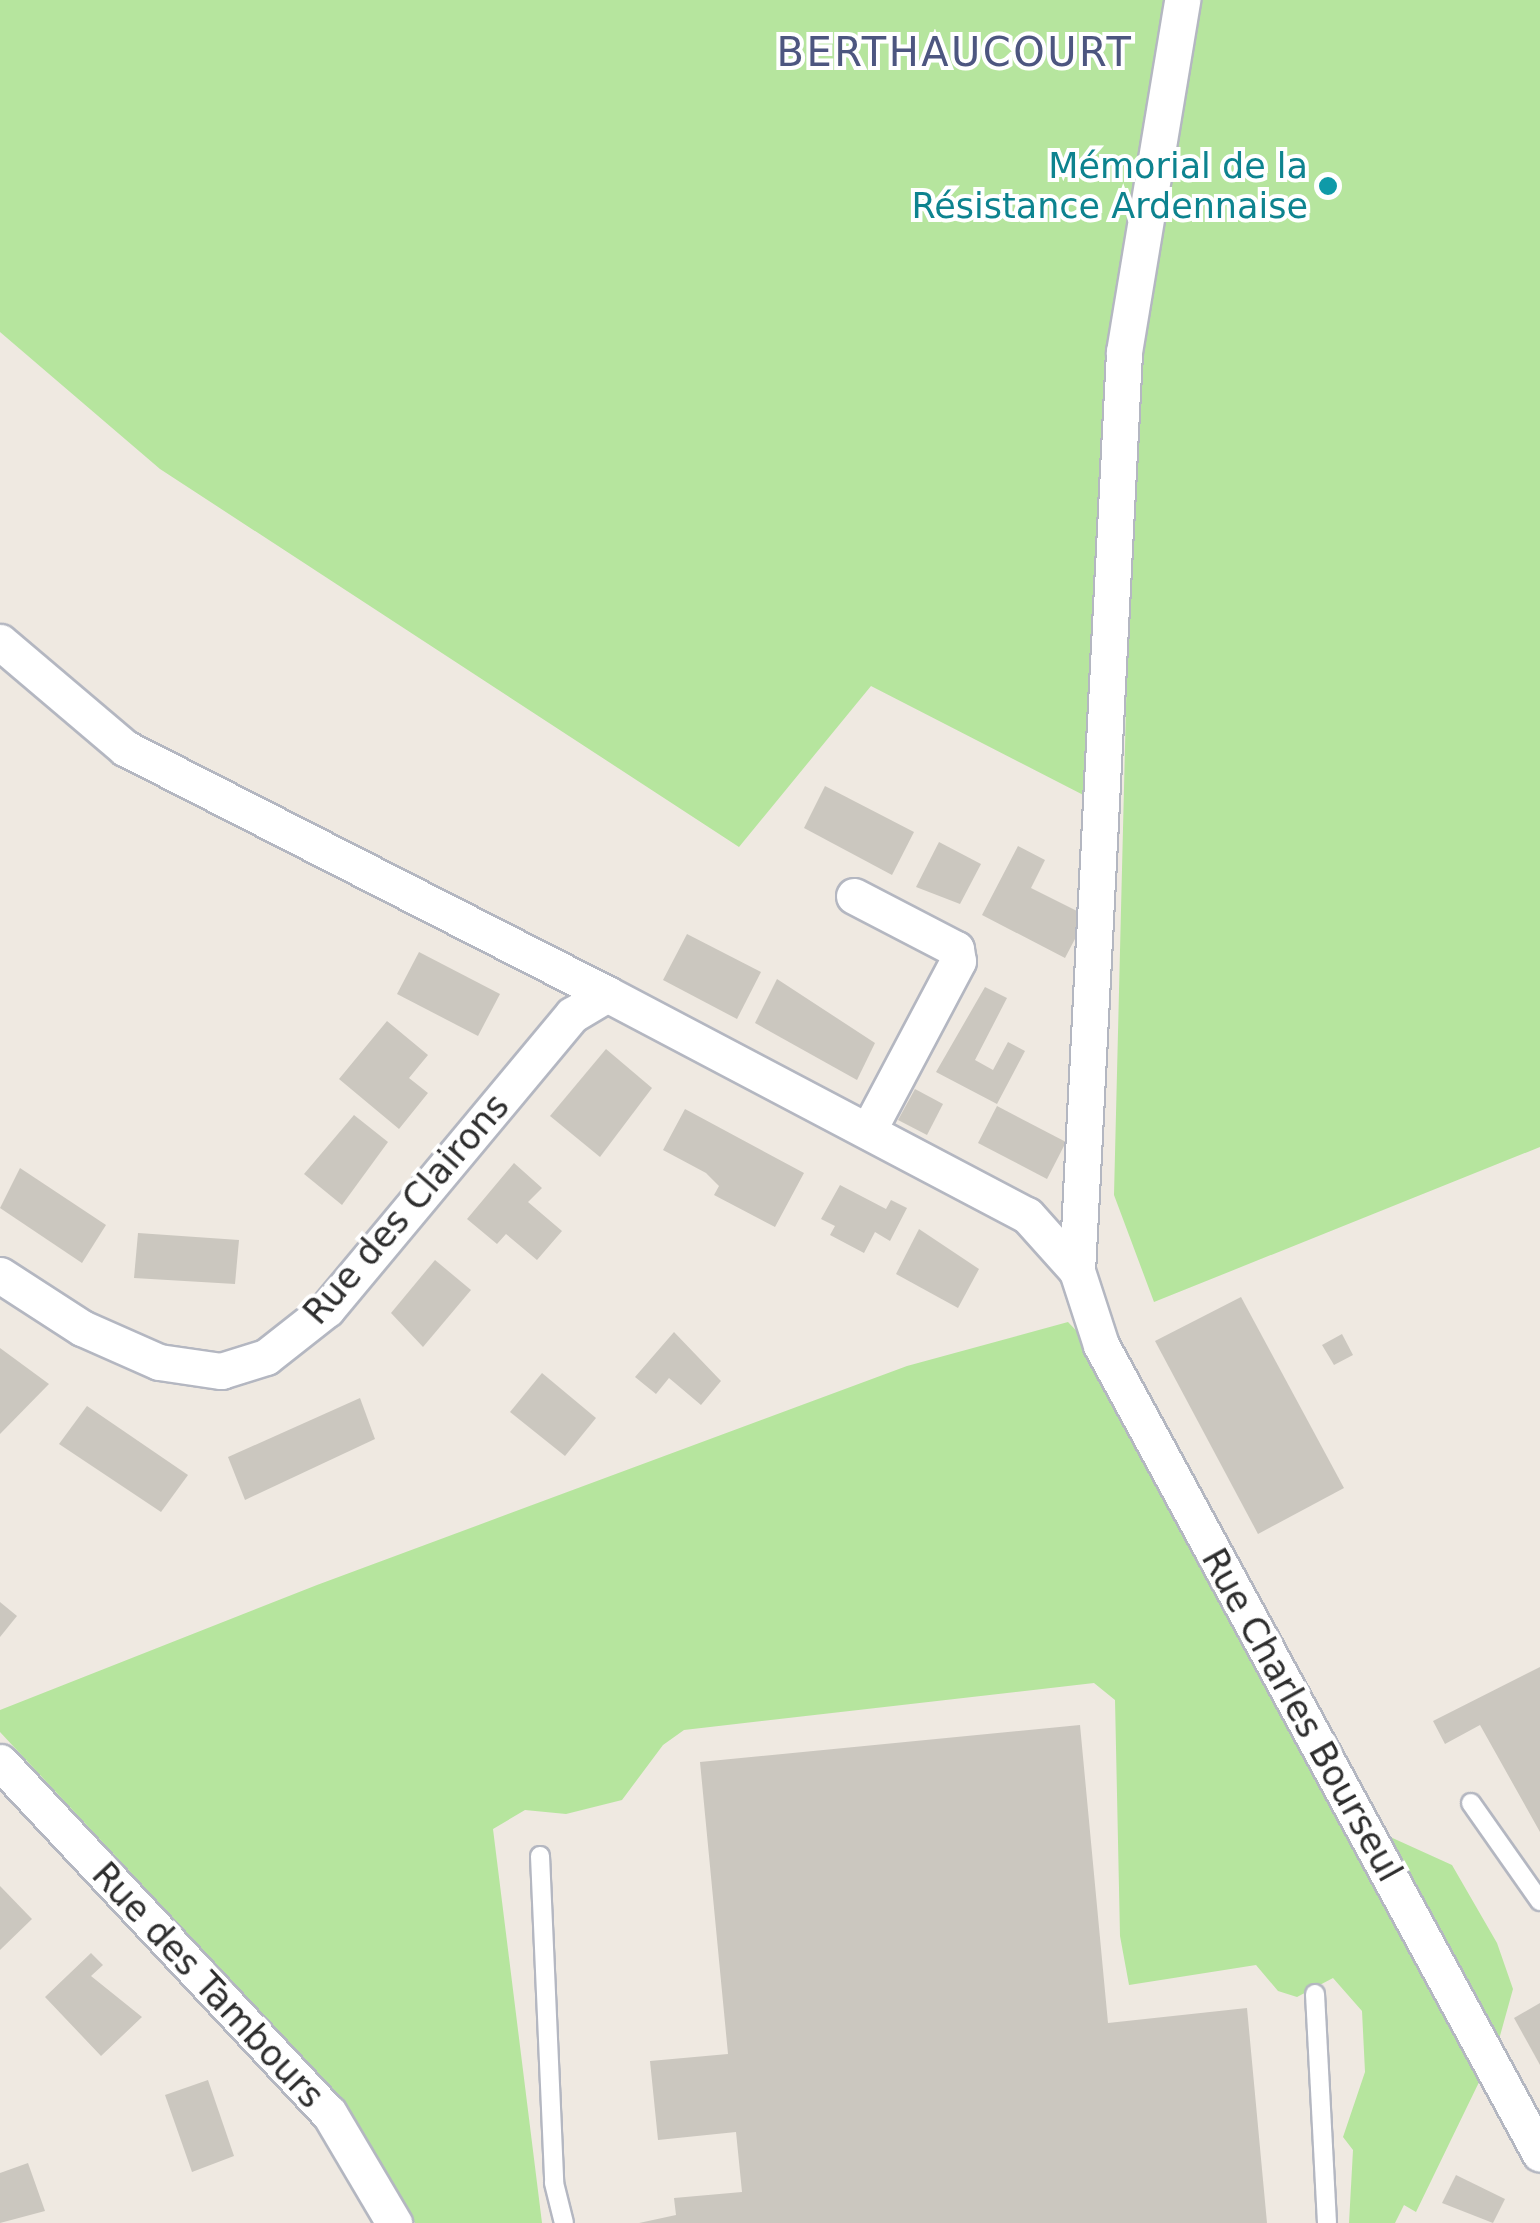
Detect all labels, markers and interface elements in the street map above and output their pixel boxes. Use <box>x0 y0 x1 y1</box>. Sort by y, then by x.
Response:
district label: BERTHAUCOURT <box>777 28 1133 76</box>
place label: Mémorial de la Résistance Ardennaise <box>911 145 1308 227</box>
marker: Mémorial de la Résistance Ardennaise <box>1317 175 1339 197</box>
street label: Rue des Clairons <box>295 1085 517 1333</box>
street label: Rue Charles Bourseul <box>1193 1541 1411 1889</box>
street label: Rue des Tambours <box>83 1854 333 2116</box>

